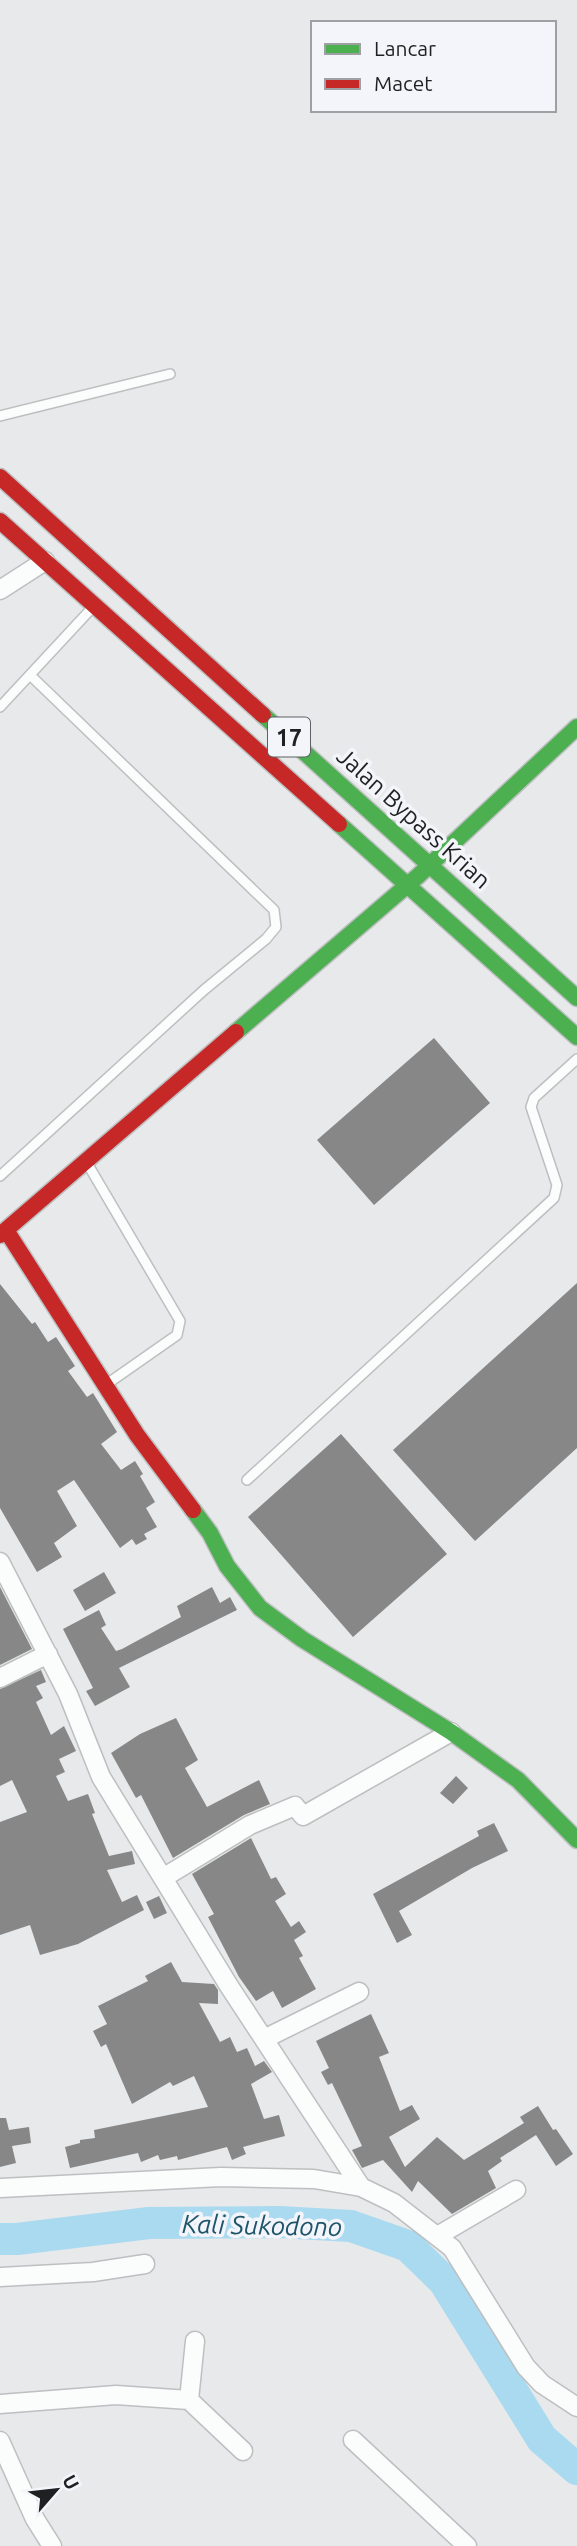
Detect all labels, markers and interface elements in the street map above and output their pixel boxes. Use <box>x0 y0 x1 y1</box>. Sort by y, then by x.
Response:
legend <box>311 21 556 112</box>
text: Lancar <box>374 36 436 60</box>
text: Macet <box>374 71 433 95</box>
road number: 17 <box>268 718 310 757</box>
street label: Jalan Bypass Krian <box>332 742 496 894</box>
water label: Kali Sukodono <box>182 2209 342 2241</box>
north arrow <box>21 2455 91 2525</box>
text: U <box>58 2471 84 2493</box>

